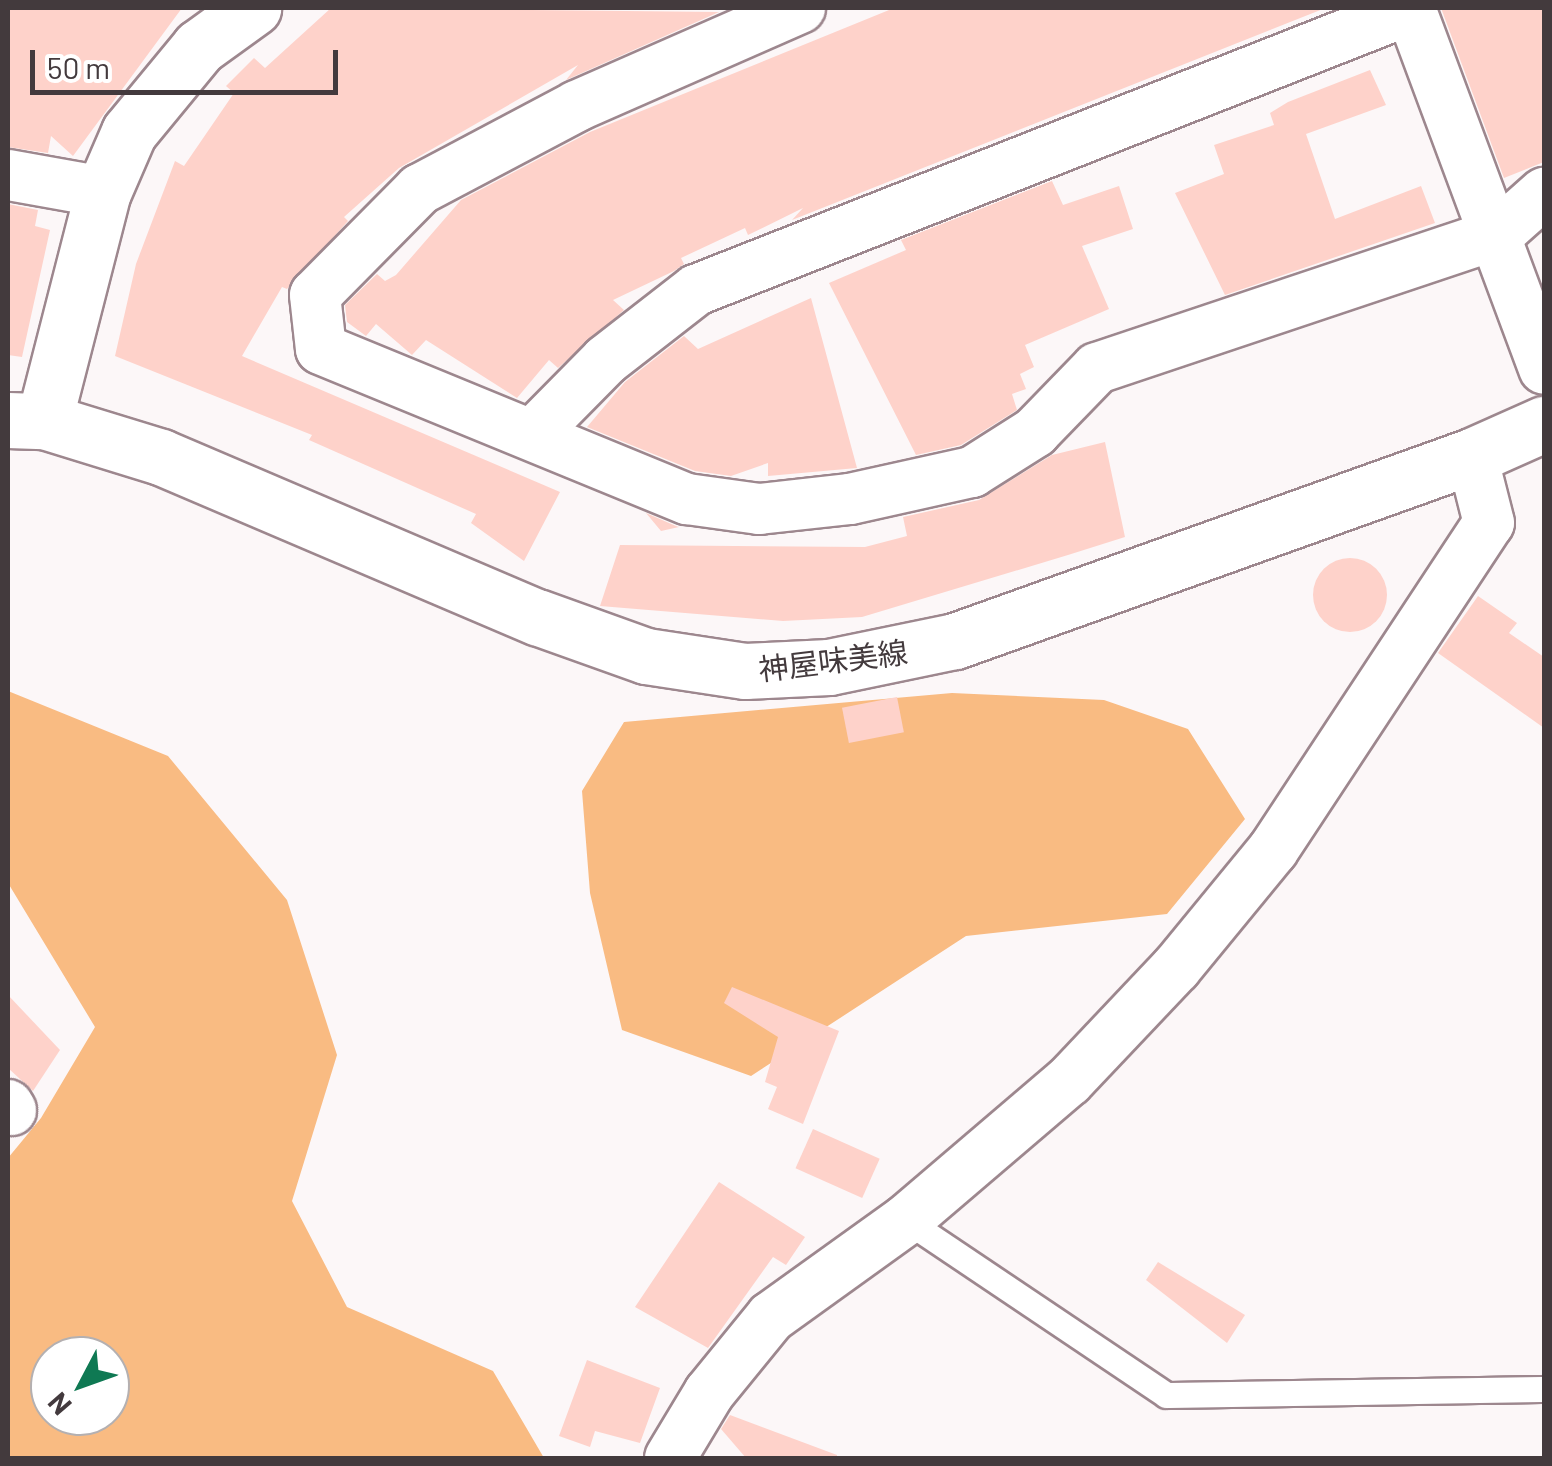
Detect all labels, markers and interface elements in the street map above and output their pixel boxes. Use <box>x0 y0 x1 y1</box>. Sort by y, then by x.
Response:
scale bar <box>35 30 342 92</box>
text: 50 m <box>47 49 110 85</box>
street label: 神屋味美線 <box>756 633 910 687</box>
north arrow <box>30 1336 130 1436</box>
text: N <box>40 1386 78 1423</box>

